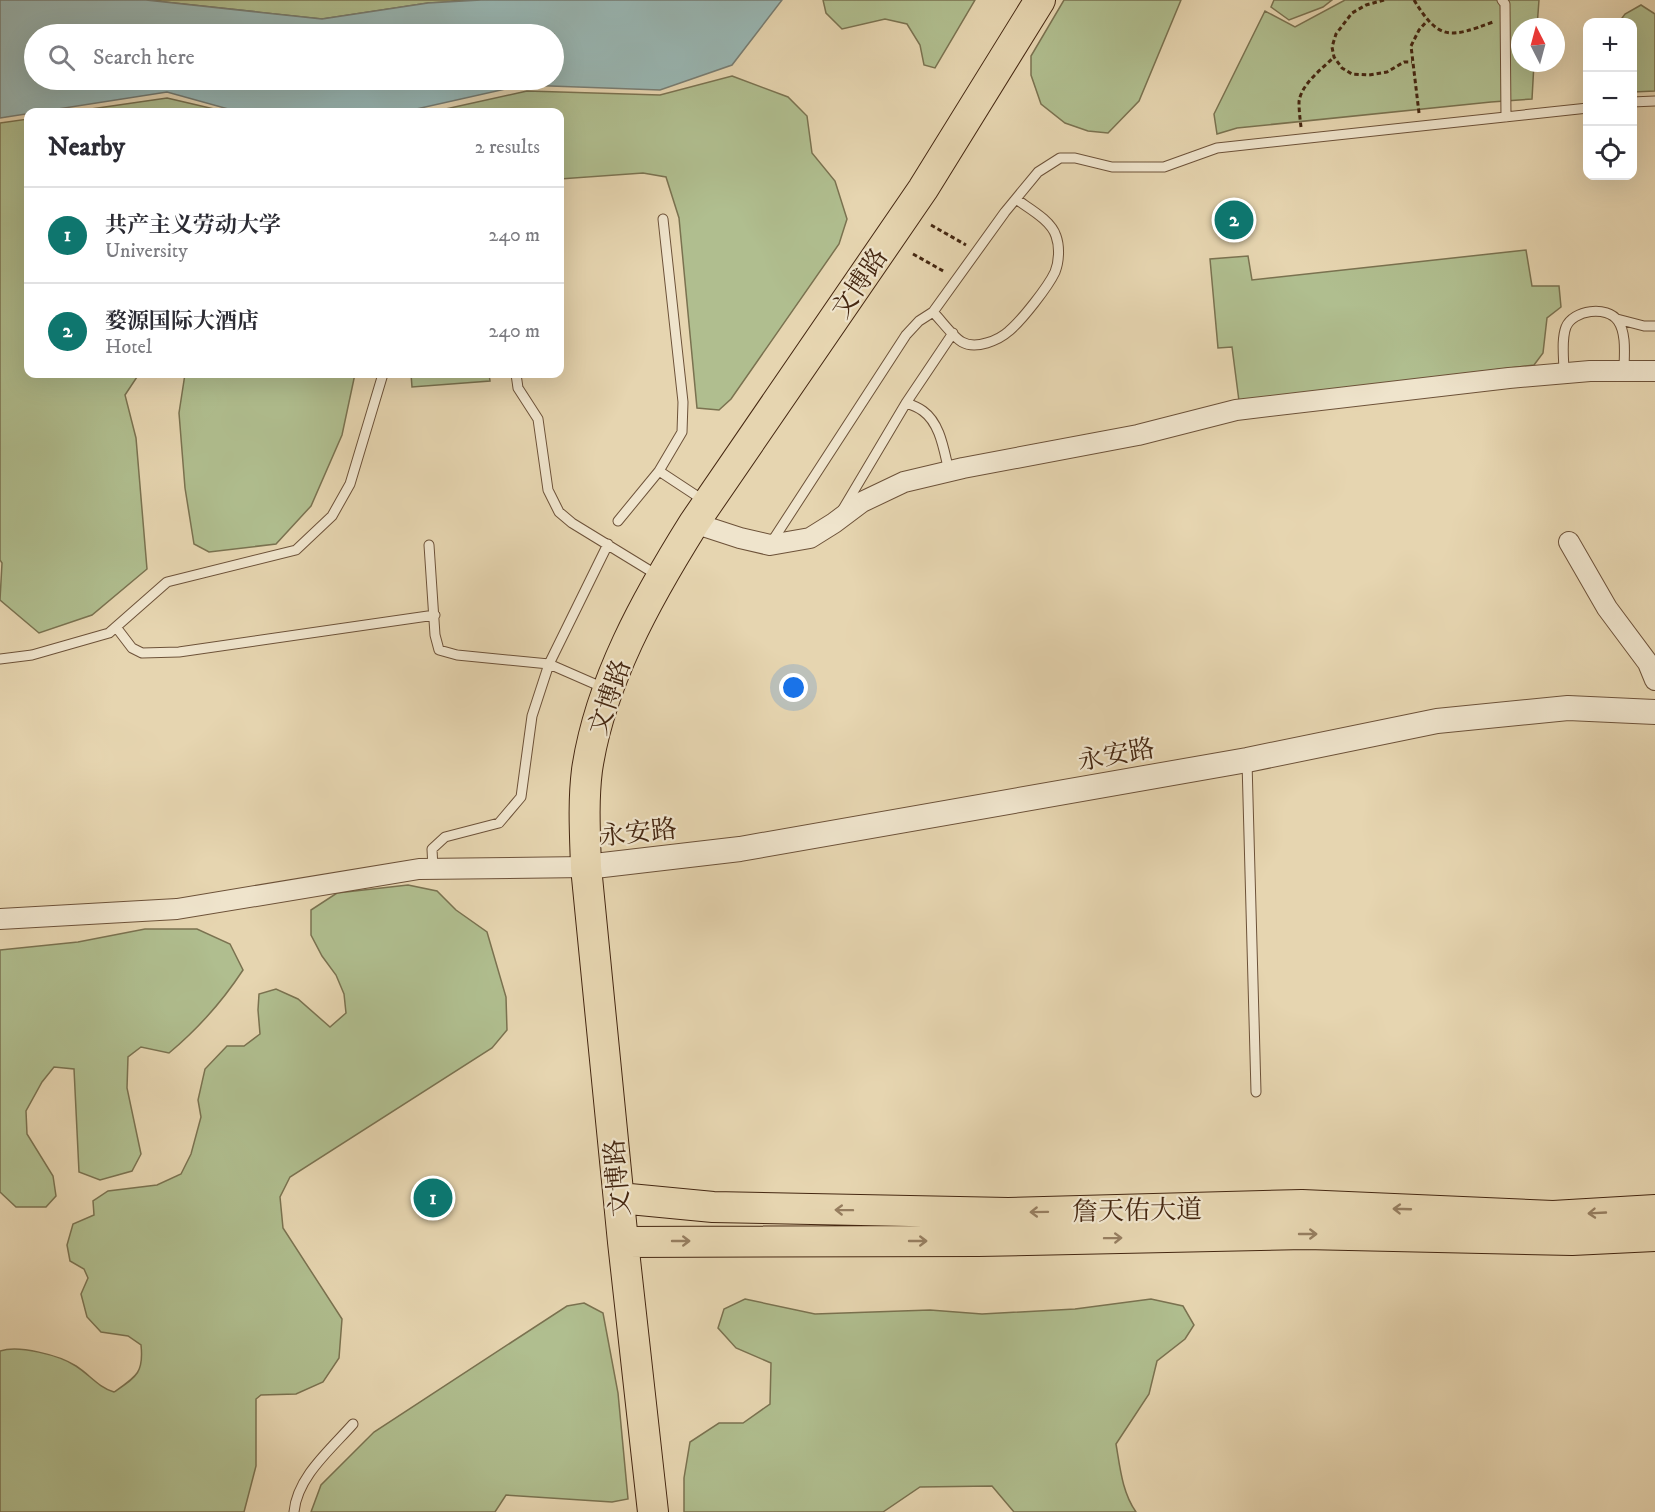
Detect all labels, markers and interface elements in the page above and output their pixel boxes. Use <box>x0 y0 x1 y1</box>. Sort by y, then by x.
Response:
north arrow <box>1511 18 1565 72</box>
map controls <box>1583 18 1637 180</box>
button: + <box>1583 18 1637 72</box>
search box <box>24 24 564 90</box>
icon: search <box>45 41 78 74</box>
text: Search here <box>93 44 195 71</box>
button: − <box>1583 72 1637 126</box>
button: locate <box>1583 126 1637 180</box>
text: Nearby <box>48 131 125 164</box>
text: 2 results <box>475 135 540 160</box>
pin: 2 <box>1214 198 1254 242</box>
text: 共产主义劳动大学 <box>105 212 281 239</box>
text: 1 <box>64 223 71 248</box>
text: 240 m <box>489 223 540 248</box>
text: University <box>105 239 188 264</box>
street label: 文博路 <box>825 242 896 325</box>
text: 婺源国际大酒店 <box>105 308 259 335</box>
text: 2 <box>63 319 72 344</box>
text: 240 m <box>489 319 540 344</box>
text: Hotel <box>105 335 152 360</box>
street label: 文博路 <box>582 655 639 740</box>
your location <box>779 673 808 702</box>
street label: 永安路 <box>1075 732 1158 779</box>
street label: 永安路 <box>598 813 679 854</box>
street label: 文博路 <box>599 1138 638 1218</box>
pin: 1 <box>414 1176 452 1220</box>
street label: 詹天佑大道 <box>1072 1194 1202 1229</box>
one-way arrow <box>835 1204 855 1216</box>
one-way arrow <box>1392 1204 1412 1215</box>
one-way arrow <box>1029 1206 1049 1218</box>
one-way arrow <box>1587 1208 1607 1219</box>
one-way arrow <box>1298 1228 1318 1240</box>
one-way arrow <box>1103 1232 1123 1244</box>
one-way arrow <box>908 1235 928 1247</box>
one-way arrow <box>671 1236 691 1247</box>

